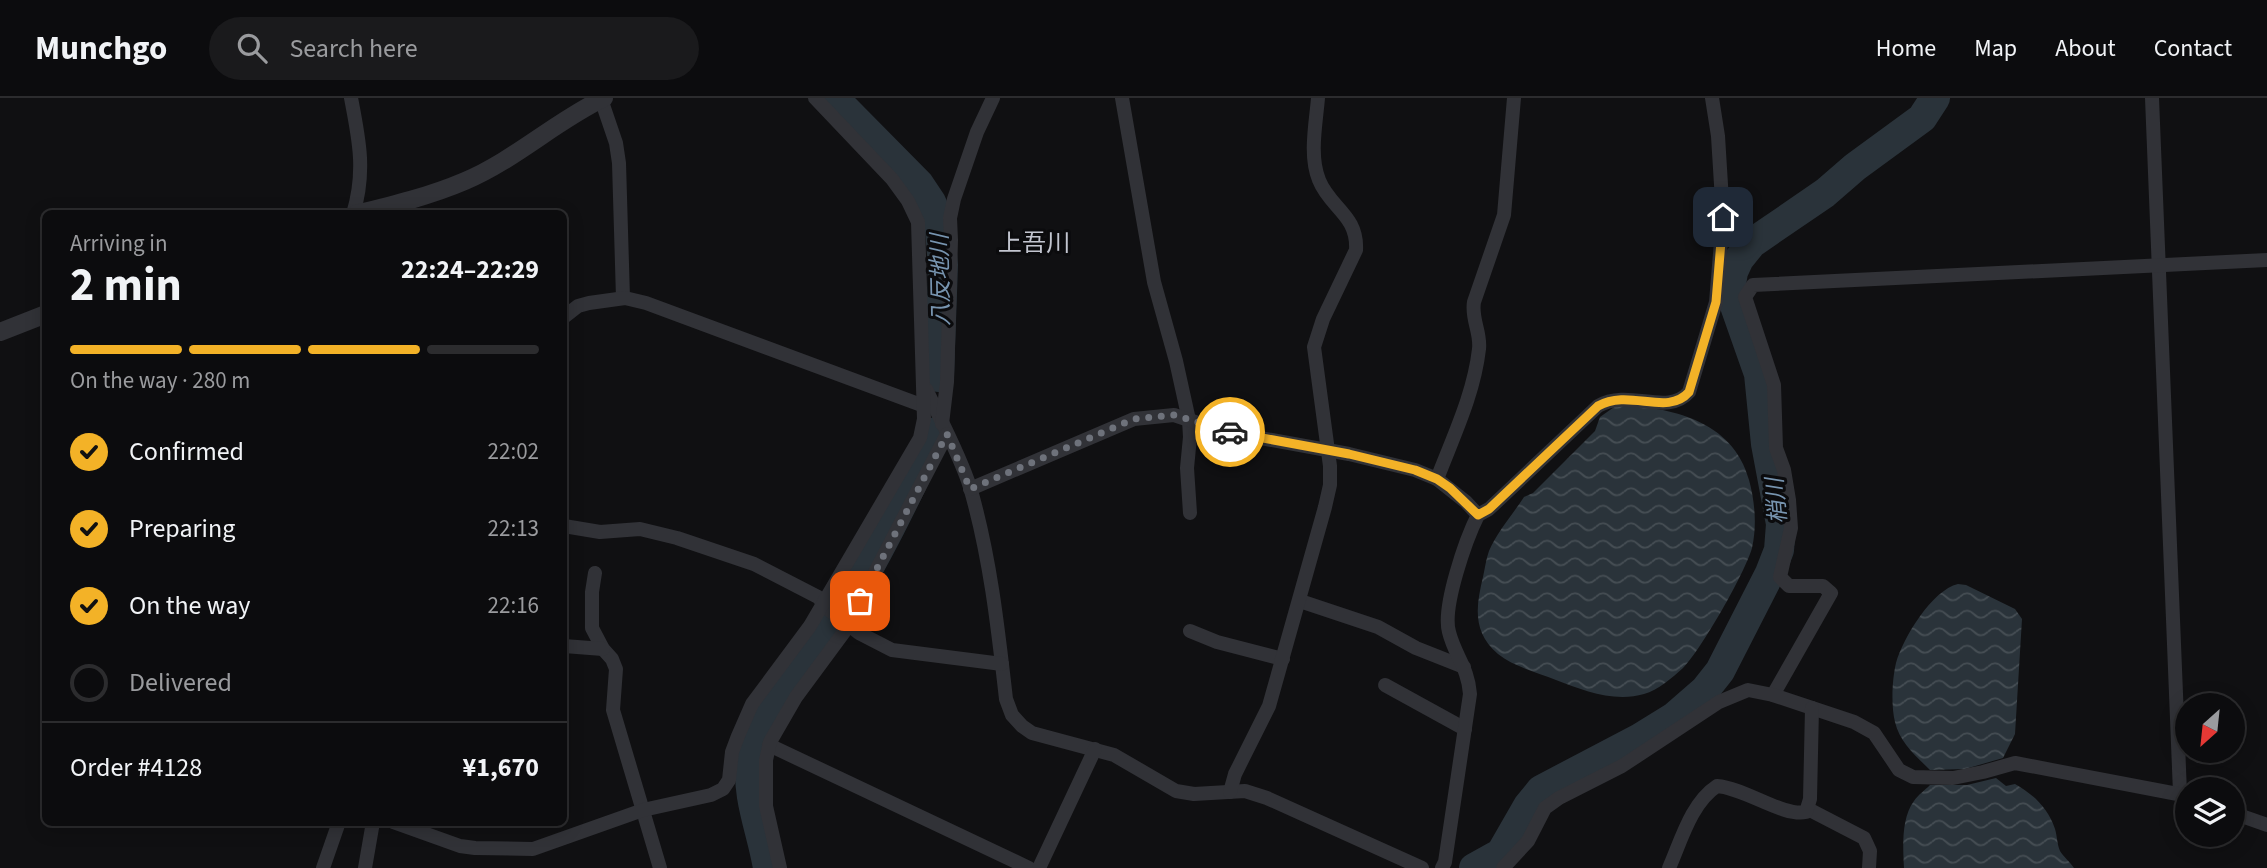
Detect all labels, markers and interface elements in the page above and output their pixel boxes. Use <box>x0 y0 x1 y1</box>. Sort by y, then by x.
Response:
search box <box>209 17 699 80</box>
text: Munchgo <box>35 25 167 72</box>
icon: search <box>233 29 271 67</box>
text: Search here <box>289 30 418 67</box>
text: Home <box>1876 31 1936 66</box>
text: Map <box>1974 31 2017 66</box>
text: About <box>2055 31 2116 66</box>
text: Contact <box>2154 31 2232 66</box>
pin <box>1693 187 1753 247</box>
icon: home <box>1704 198 1742 236</box>
district label: 上吾川 <box>998 226 1070 261</box>
text: Arriving in <box>70 227 168 260</box>
water label: 八反地川 <box>923 231 958 326</box>
text: 22:24–22:29 <box>401 251 539 288</box>
text: 2 min <box>70 253 182 318</box>
text: On the way · 280 m <box>70 364 250 397</box>
courier <box>1195 397 1265 467</box>
icon: car <box>1211 413 1249 451</box>
icon: check <box>70 433 108 471</box>
text: Confirmed <box>129 433 244 470</box>
text: 22:02 <box>488 435 539 468</box>
water label: 梢川 <box>1758 474 1795 525</box>
icon: check <box>70 510 108 548</box>
text: Preparing <box>129 510 235 547</box>
text: 22:13 <box>488 512 539 545</box>
pin <box>830 571 890 631</box>
icon: bag <box>841 582 879 620</box>
icon: check <box>70 587 108 625</box>
text: On the way <box>129 587 250 624</box>
text: 22:16 <box>488 589 539 622</box>
text: Delivered <box>129 664 232 701</box>
north arrow <box>2175 693 2245 763</box>
map controls <box>2175 693 2245 847</box>
text: Order #4128 <box>70 749 202 786</box>
text: ¥1,670 <box>463 749 539 786</box>
button: layers <box>2175 777 2245 847</box>

